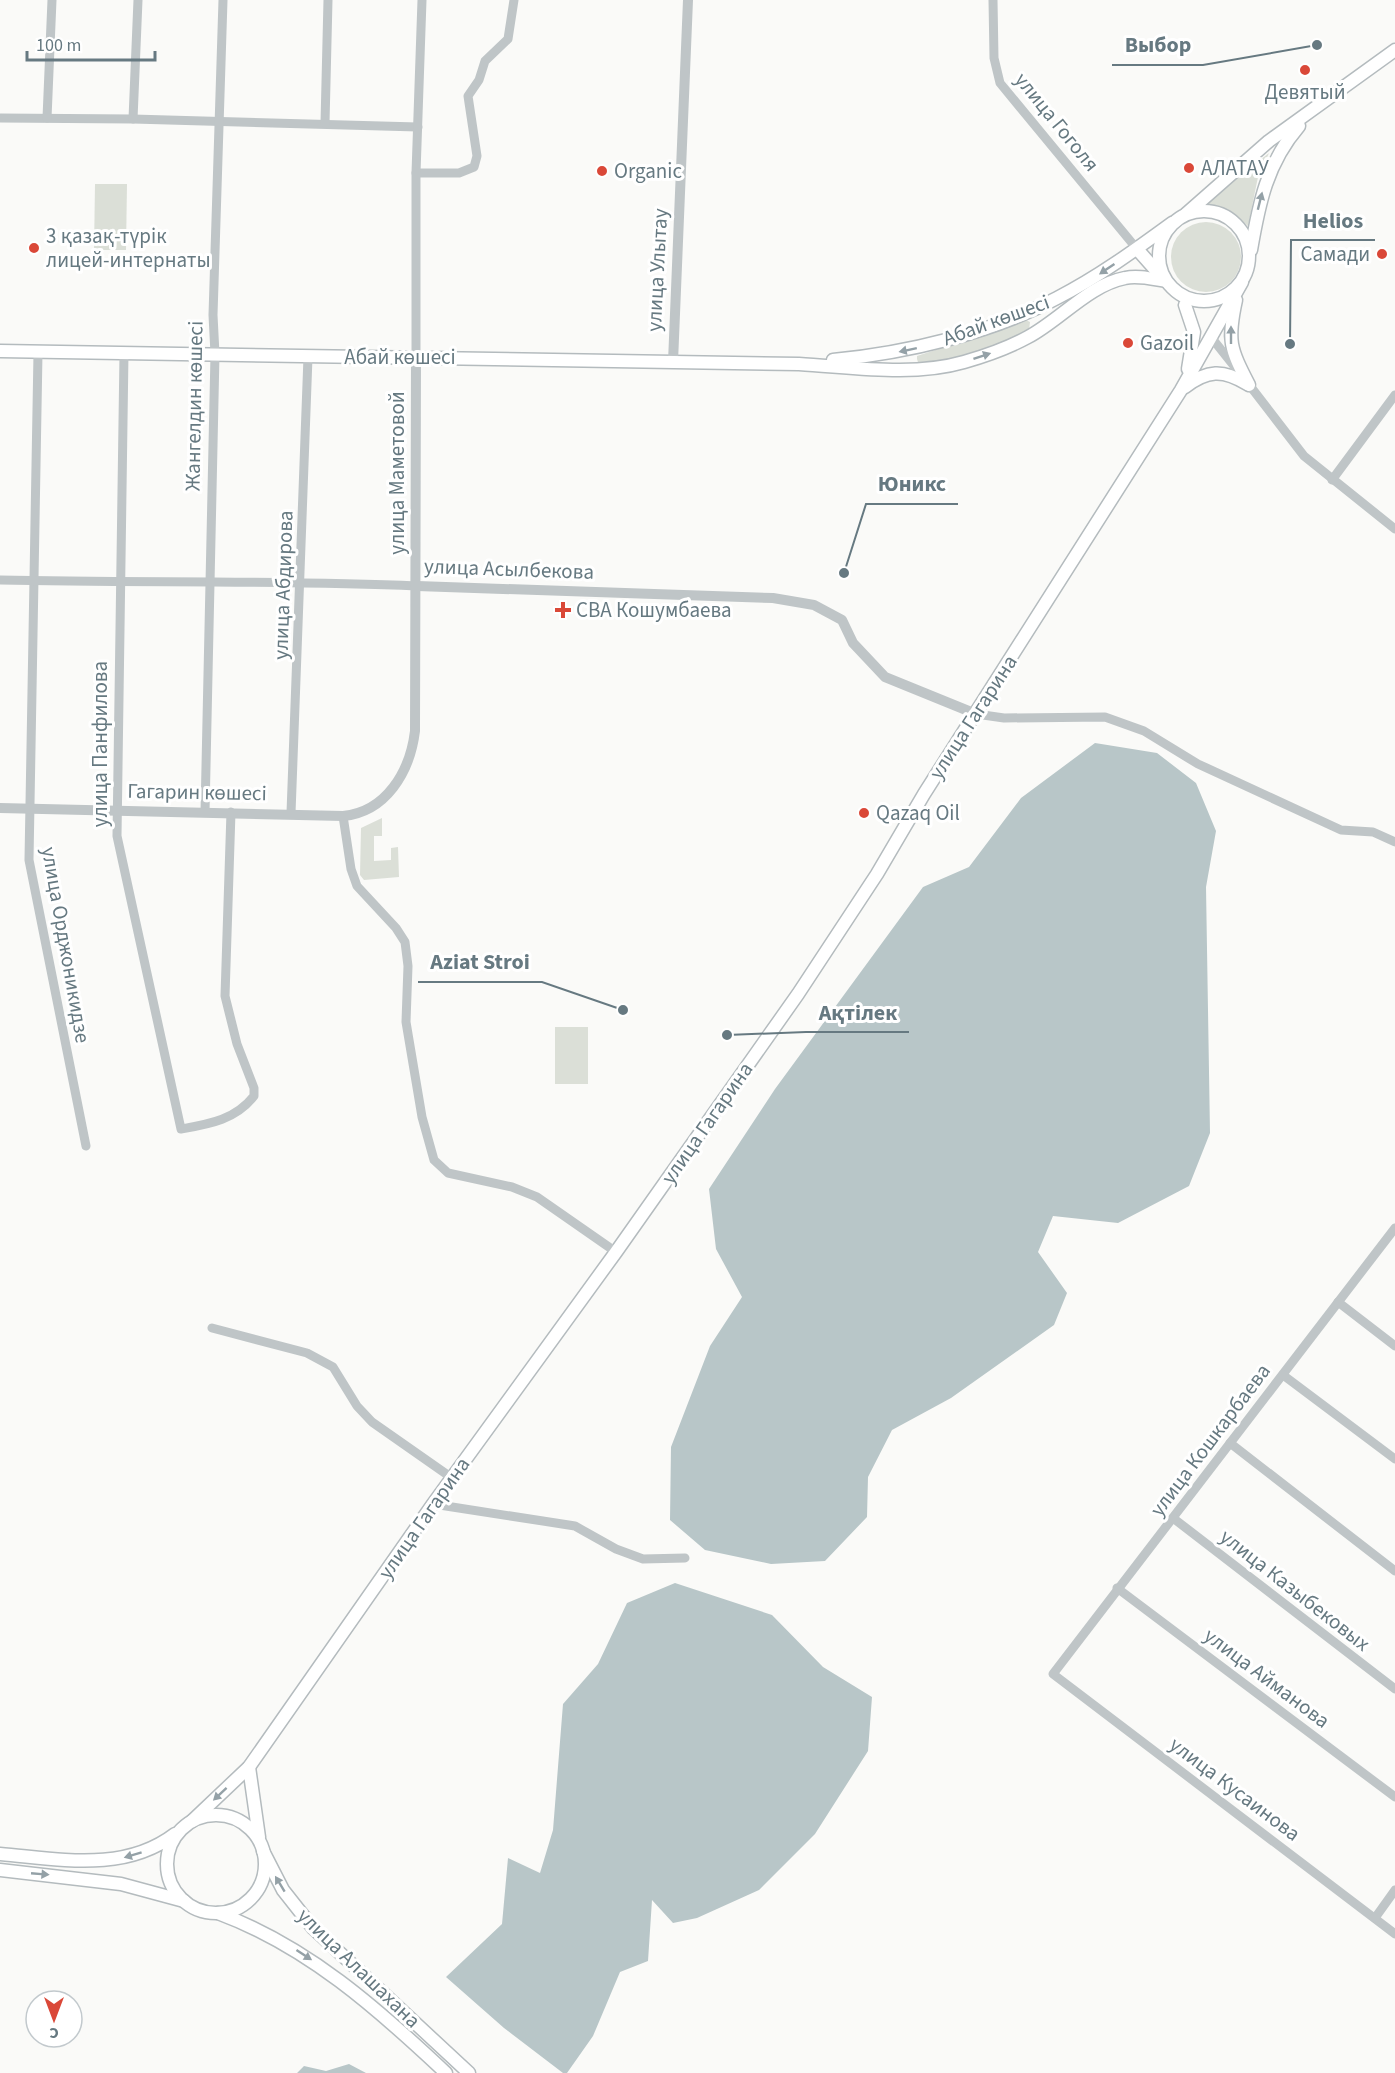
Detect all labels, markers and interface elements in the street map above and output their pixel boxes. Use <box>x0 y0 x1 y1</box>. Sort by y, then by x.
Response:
scale bar <box>27 24 154 62</box>
callout: Выбор <box>1112 25 1203 65</box>
text: Выбор <box>1125 29 1191 61</box>
text: 100 m <box>36 33 81 58</box>
marker: Девятый <box>1298 63 1312 77</box>
street label: улица Гоголя <box>1008 66 1106 178</box>
place label: Девятый <box>1264 77 1346 107</box>
place label: АЛАТАУ <box>1201 153 1269 183</box>
place label: Organic <box>614 156 683 186</box>
marker: АЛАТАУ <box>1182 161 1196 175</box>
marker: Organic <box>595 164 609 178</box>
one-way arrow <box>1255 192 1265 210</box>
callout: Helios <box>1291 200 1375 240</box>
text: Helios <box>1303 205 1363 237</box>
street label: улица Улытау <box>639 207 675 332</box>
place label: 3 қазақ-түрік лицей-интернаты <box>46 221 211 275</box>
place label: Самади <box>1300 239 1370 269</box>
marker: 3 қазақ-түрік лицей-интернаты <box>27 241 41 255</box>
marker: Самади <box>1375 247 1389 261</box>
one-way arrow <box>1099 263 1115 274</box>
street label: Абай көшесі <box>938 287 1054 353</box>
street label: Жангелдин көшесі <box>178 321 210 491</box>
one-way arrow <box>1226 325 1236 344</box>
place label: Gazoil <box>1140 328 1194 358</box>
marker: Gazoil <box>1121 336 1135 350</box>
street label: Абай көшесі <box>344 342 456 372</box>
one-way arrow <box>899 346 918 355</box>
one-way arrow <box>973 351 991 361</box>
street label: улица Маметовой <box>382 391 412 555</box>
callout: Юникс <box>866 464 958 504</box>
text: Юникс <box>878 468 946 500</box>
street label: улица Абдирова <box>265 510 301 660</box>
street label: улица Асылбекова <box>423 551 595 587</box>
place label: СВА Кошумбаева <box>576 595 732 625</box>
marker: СВА Кошумбаева <box>554 601 572 619</box>
street label: улица Гагарина <box>922 649 1024 785</box>
street label: улица Панфилова <box>85 661 115 827</box>
street label: Гагарин көшесі <box>127 776 267 808</box>
place label: Qazaq Oil <box>876 798 960 828</box>
marker: Qazaq Oil <box>857 806 871 820</box>
street label: улица Орджоникидзе <box>34 845 98 1045</box>
callout: Aziat Stroi <box>418 942 542 982</box>
text: Aziat Stroi <box>429 946 530 978</box>
callout: Ақтілек <box>806 992 909 1032</box>
text: Ақтілек <box>818 997 897 1029</box>
street label: улица Гагарина <box>654 1056 760 1190</box>
street label: улица Кошкарбаева <box>1143 1357 1277 1523</box>
street label: улица Гагарина <box>371 1451 477 1585</box>
street label: улица Казыбековых <box>1214 1522 1377 1659</box>
street label: улица Айманова <box>1198 1621 1336 1735</box>
street label: улица Кусаинова <box>1163 1730 1307 1848</box>
one-way arrow <box>213 1787 228 1801</box>
one-way arrow <box>124 1851 142 1860</box>
one-way arrow <box>30 1869 49 1879</box>
one-way arrow <box>274 1876 285 1892</box>
street label: улица Алашахана <box>291 1901 427 2035</box>
one-way arrow <box>296 1949 312 1961</box>
north arrow <box>24 1989 84 2049</box>
text: С <box>49 2022 59 2044</box>

